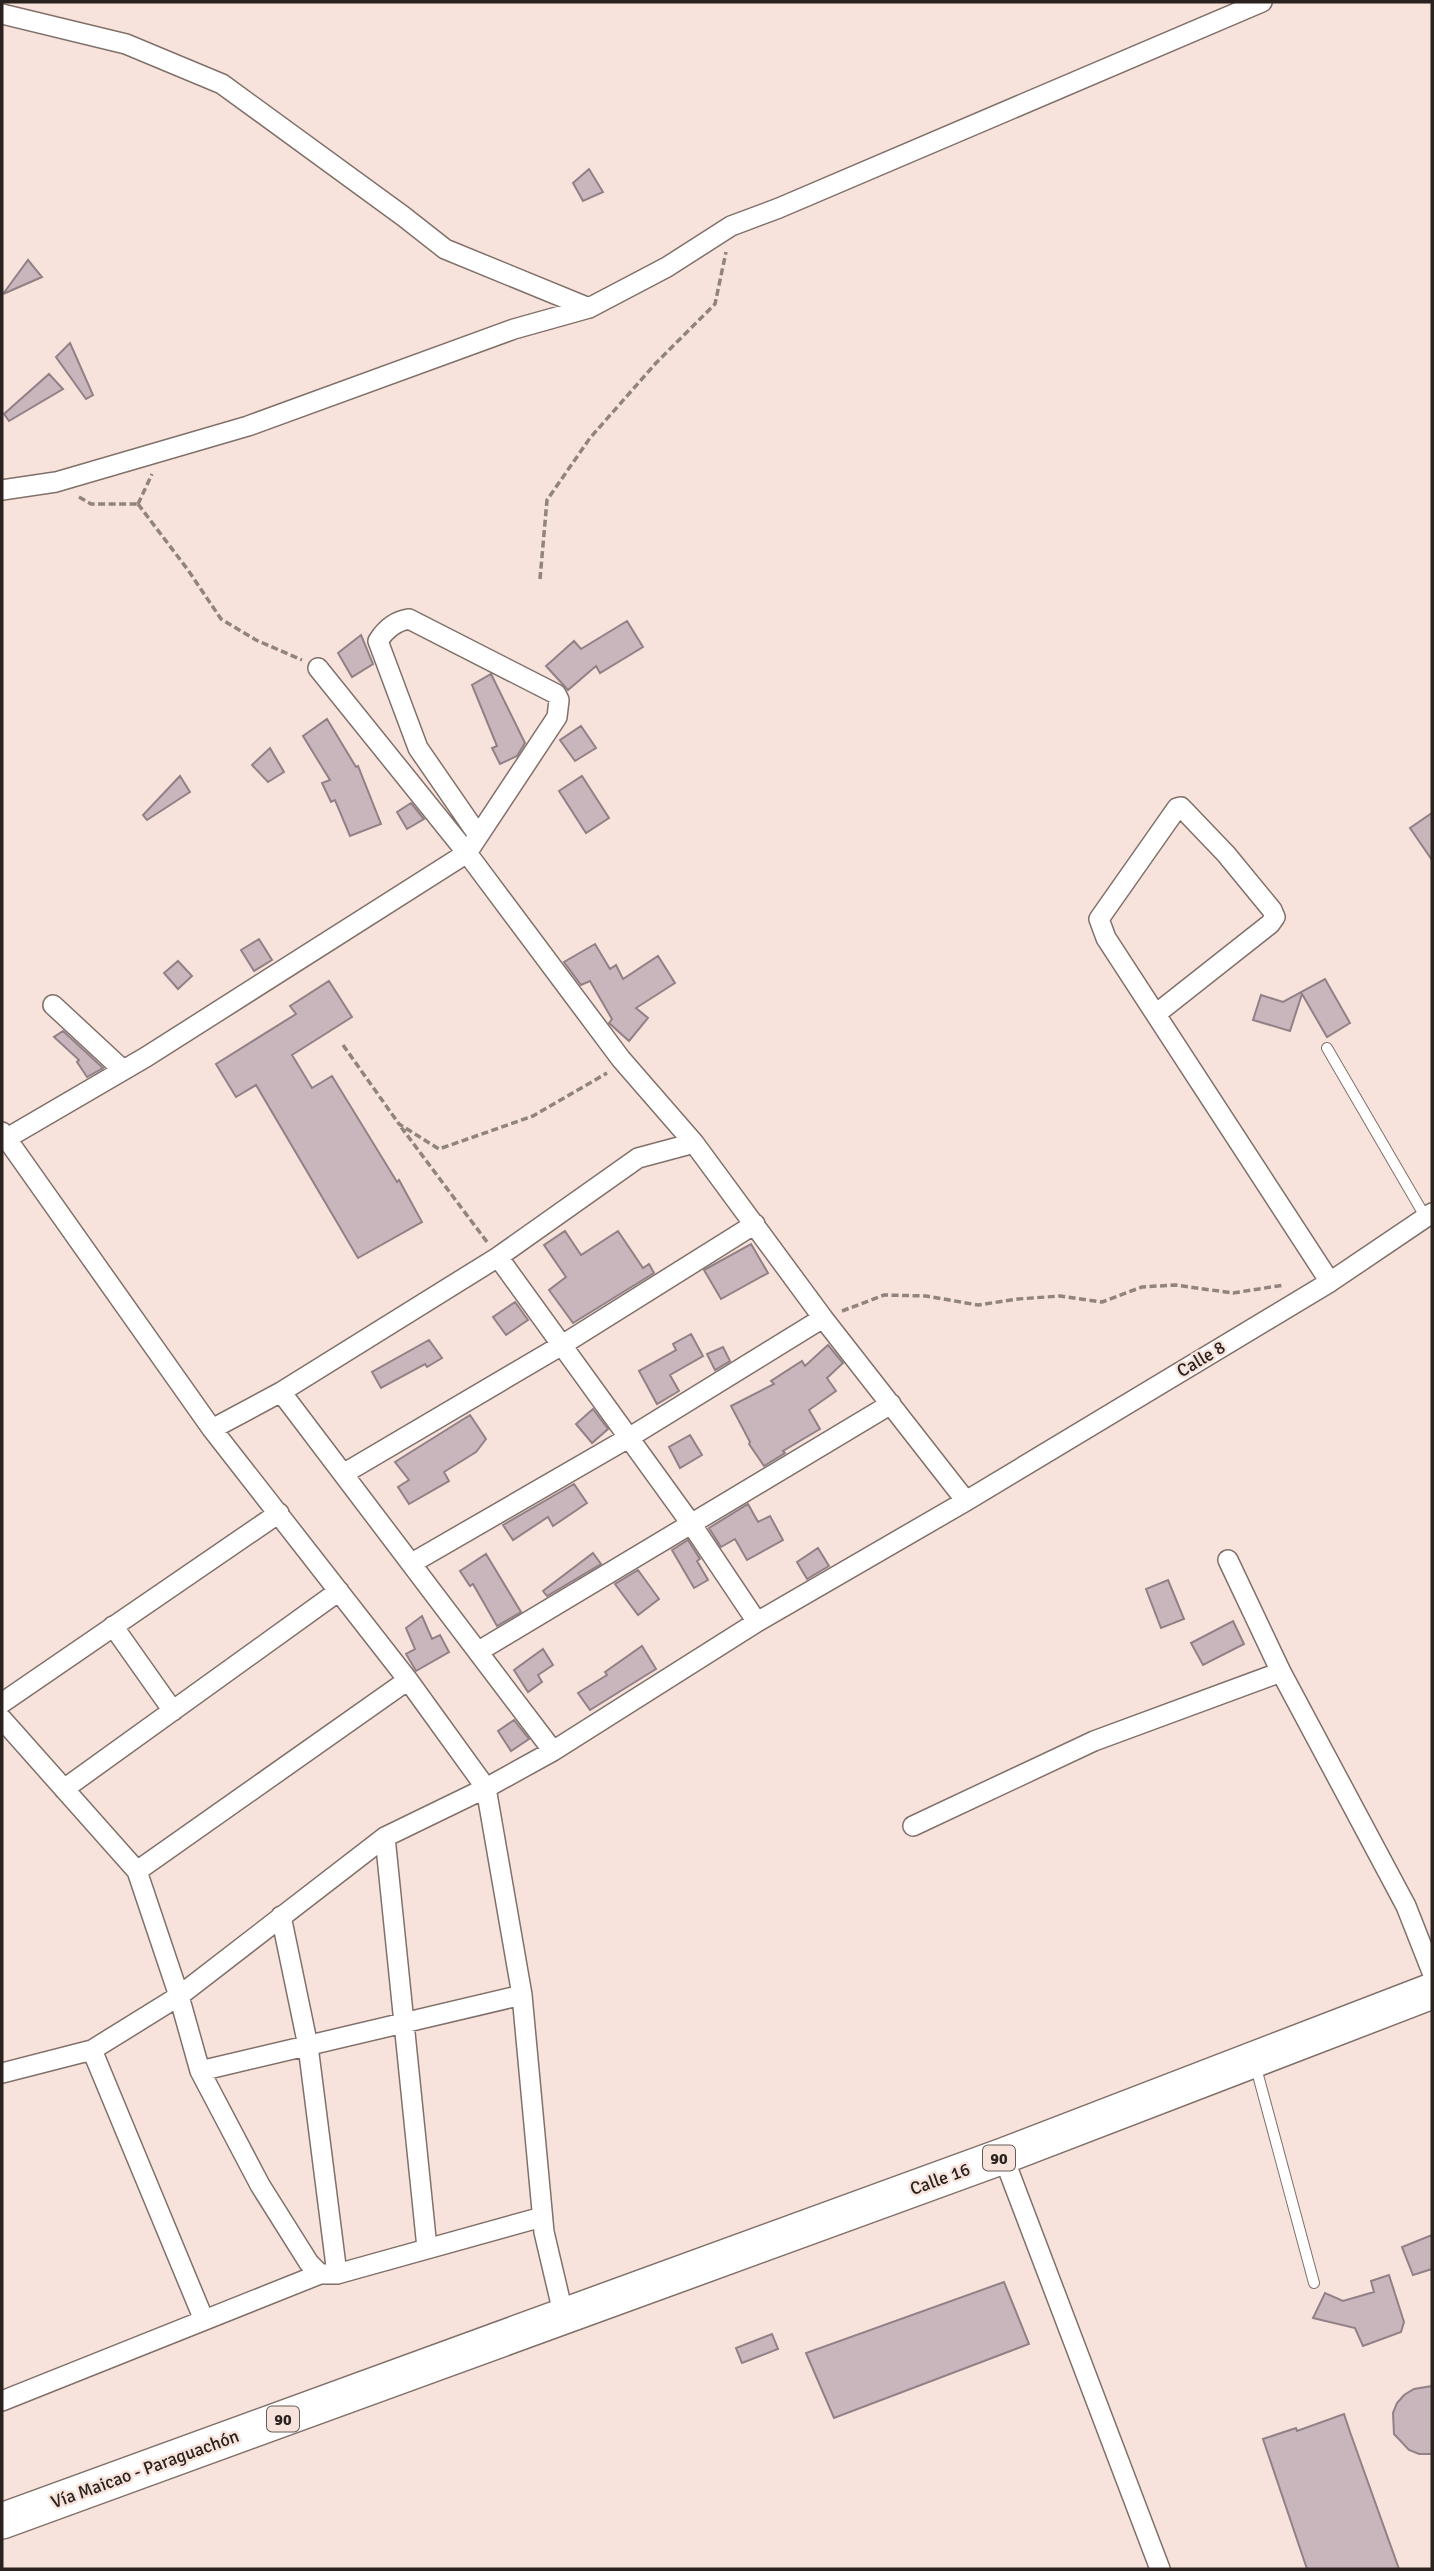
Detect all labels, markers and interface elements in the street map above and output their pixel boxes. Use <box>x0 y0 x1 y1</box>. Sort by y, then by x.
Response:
street label: Calle 8 <box>1173 1336 1229 1382</box>
road number: 90 <box>983 2146 1015 2170</box>
street label: Calle 16 <box>907 2158 973 2200</box>
road number: 90 <box>267 2406 299 2432</box>
street label: Vía Maicao - Paraguachón <box>48 2425 242 2513</box>

